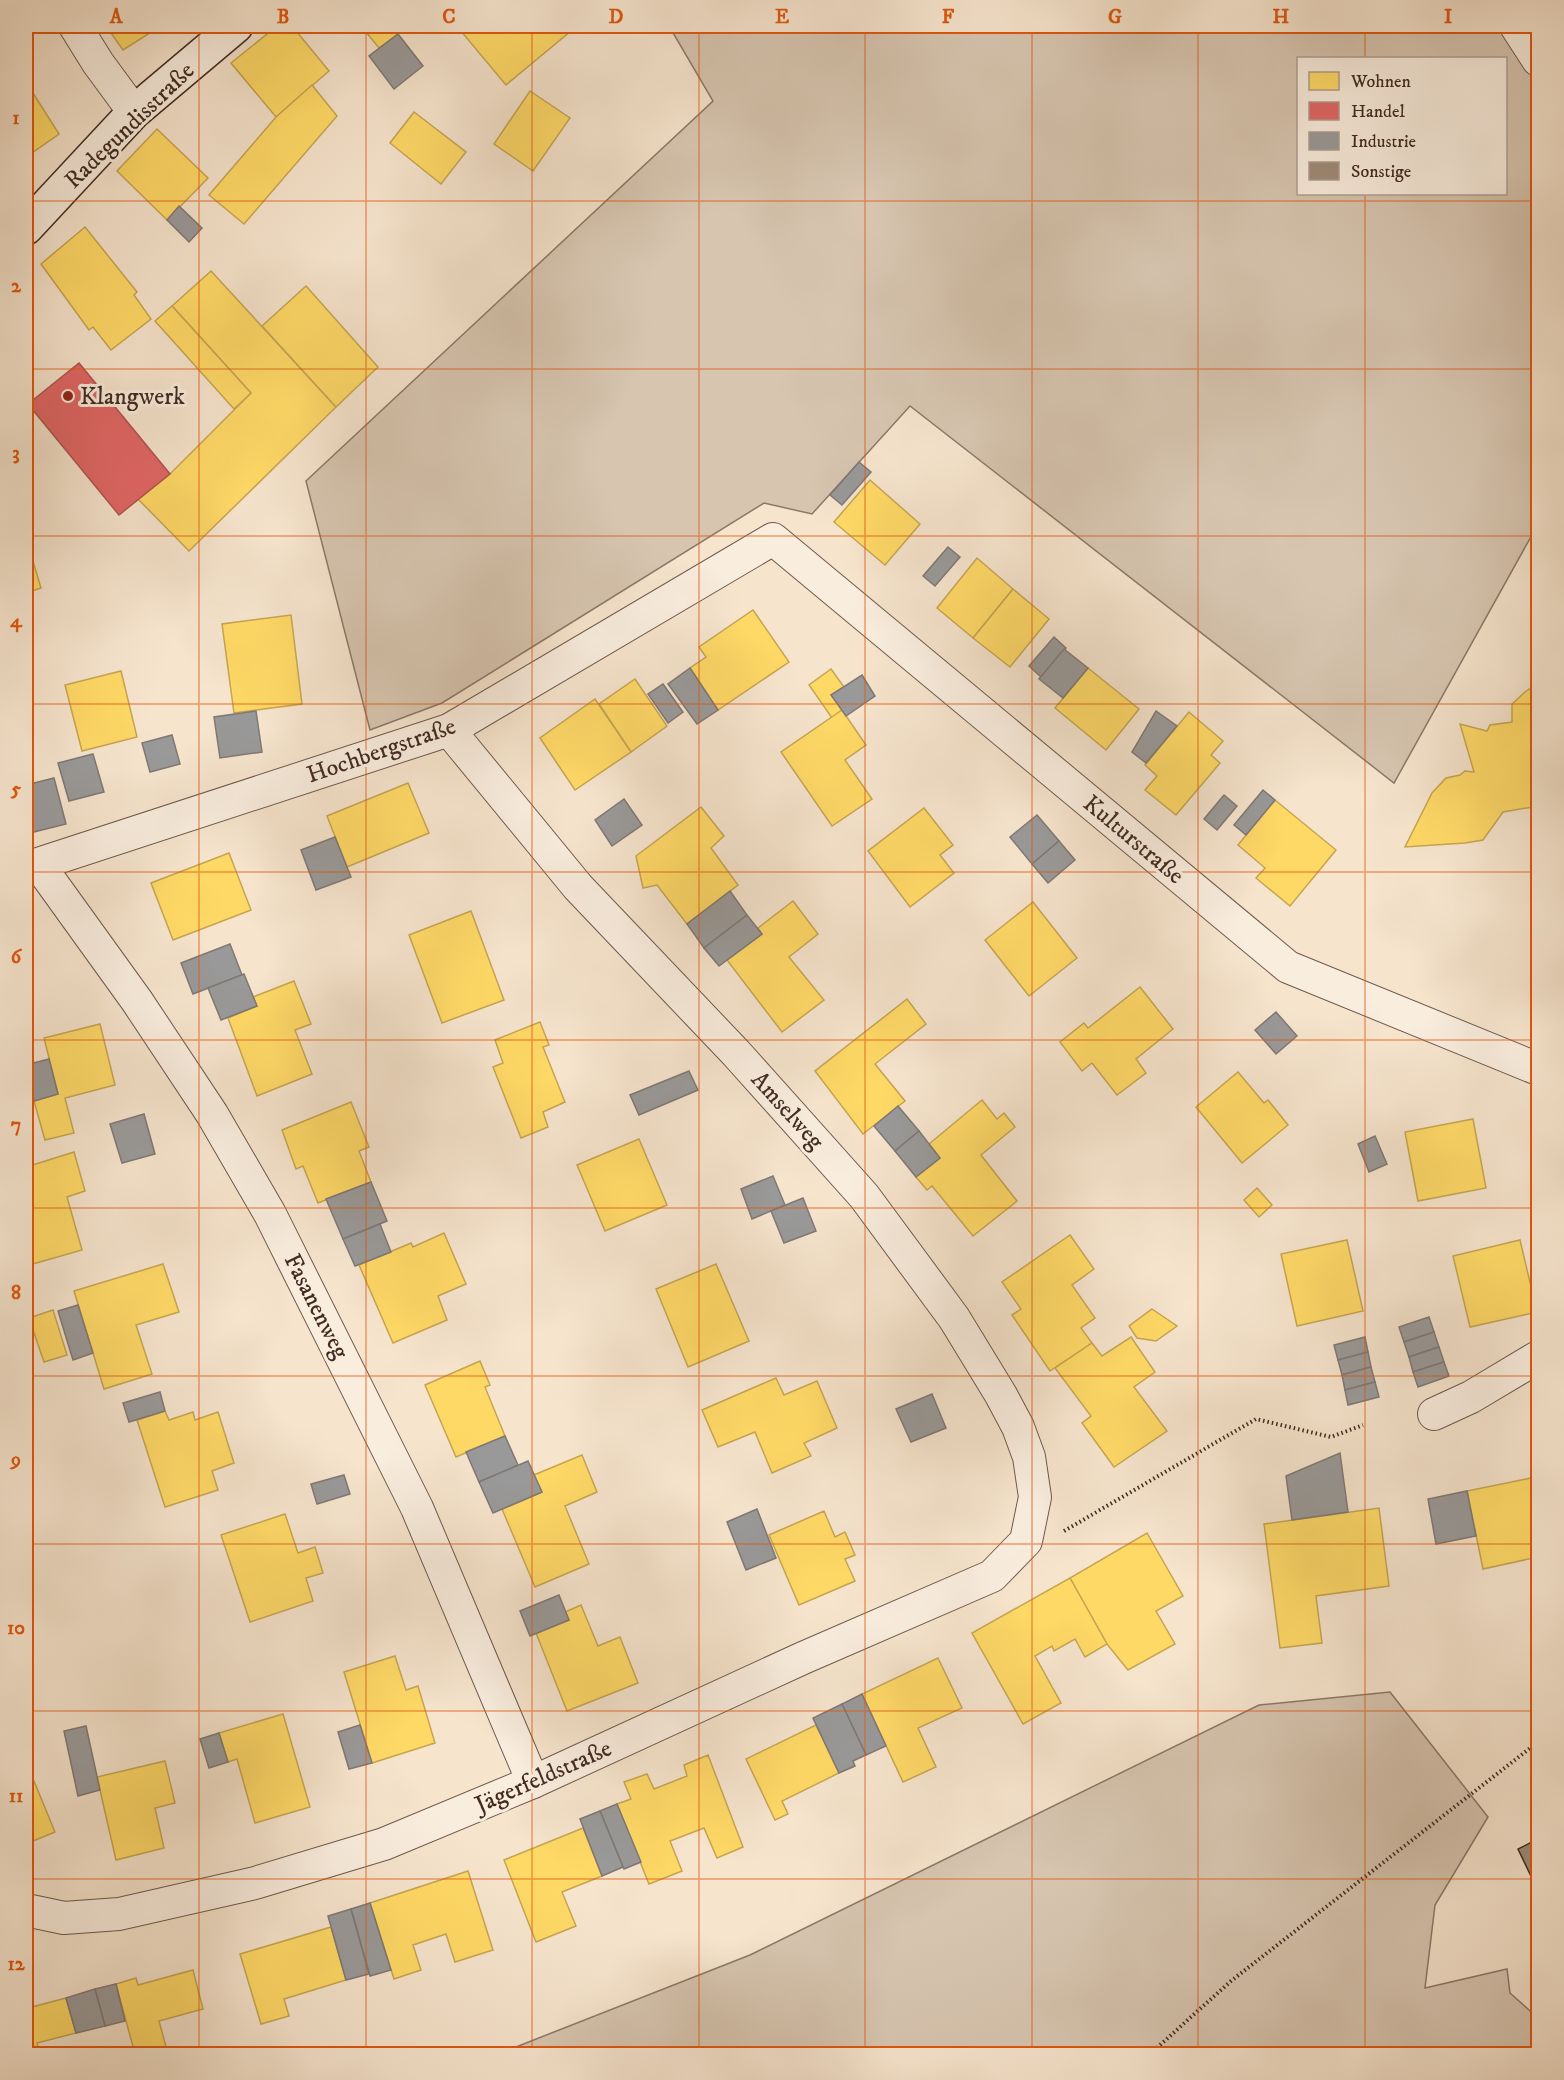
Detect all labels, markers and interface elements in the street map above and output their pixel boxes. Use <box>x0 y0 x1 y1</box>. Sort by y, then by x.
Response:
text: A <box>109 5 124 30</box>
text: B <box>277 5 289 30</box>
text: C <box>442 5 456 30</box>
text: D <box>609 5 624 30</box>
text: E <box>775 5 789 30</box>
text: F <box>942 5 955 30</box>
text: G <box>1108 5 1122 30</box>
text: H <box>1273 5 1290 30</box>
text: I <box>1444 5 1452 30</box>
street label: Radegundisstraße <box>58 56 201 195</box>
legend <box>1297 57 1507 195</box>
text: Wohnen <box>1350 71 1412 93</box>
text: Handel <box>1351 101 1406 123</box>
text: 1 <box>12 106 20 131</box>
text: Industrie <box>1351 131 1416 153</box>
text: Sonstige <box>1351 161 1411 183</box>
text: 2 <box>11 274 22 299</box>
place label: Klangwerk <box>80 382 185 412</box>
marker: Klangwerk <box>61 389 75 403</box>
text: 3 <box>12 441 20 466</box>
text: 4 <box>10 609 23 634</box>
street label: Hochbergstraße <box>303 711 460 790</box>
text: 5 <box>10 777 21 802</box>
street label: Kulturstraße <box>1077 789 1190 891</box>
text: 6 <box>11 945 23 970</box>
street label: Amselweg <box>744 1065 830 1156</box>
text: 7 <box>11 1113 21 1138</box>
street label: Fasanenweg <box>277 1249 356 1364</box>
text: 8 <box>11 1281 21 1306</box>
text: 9 <box>9 1448 21 1473</box>
text: 10 <box>7 1616 25 1641</box>
street label: Jägerfeldstraße <box>469 1733 616 1821</box>
text: 11 <box>9 1784 23 1809</box>
text: 12 <box>7 1952 26 1977</box>

